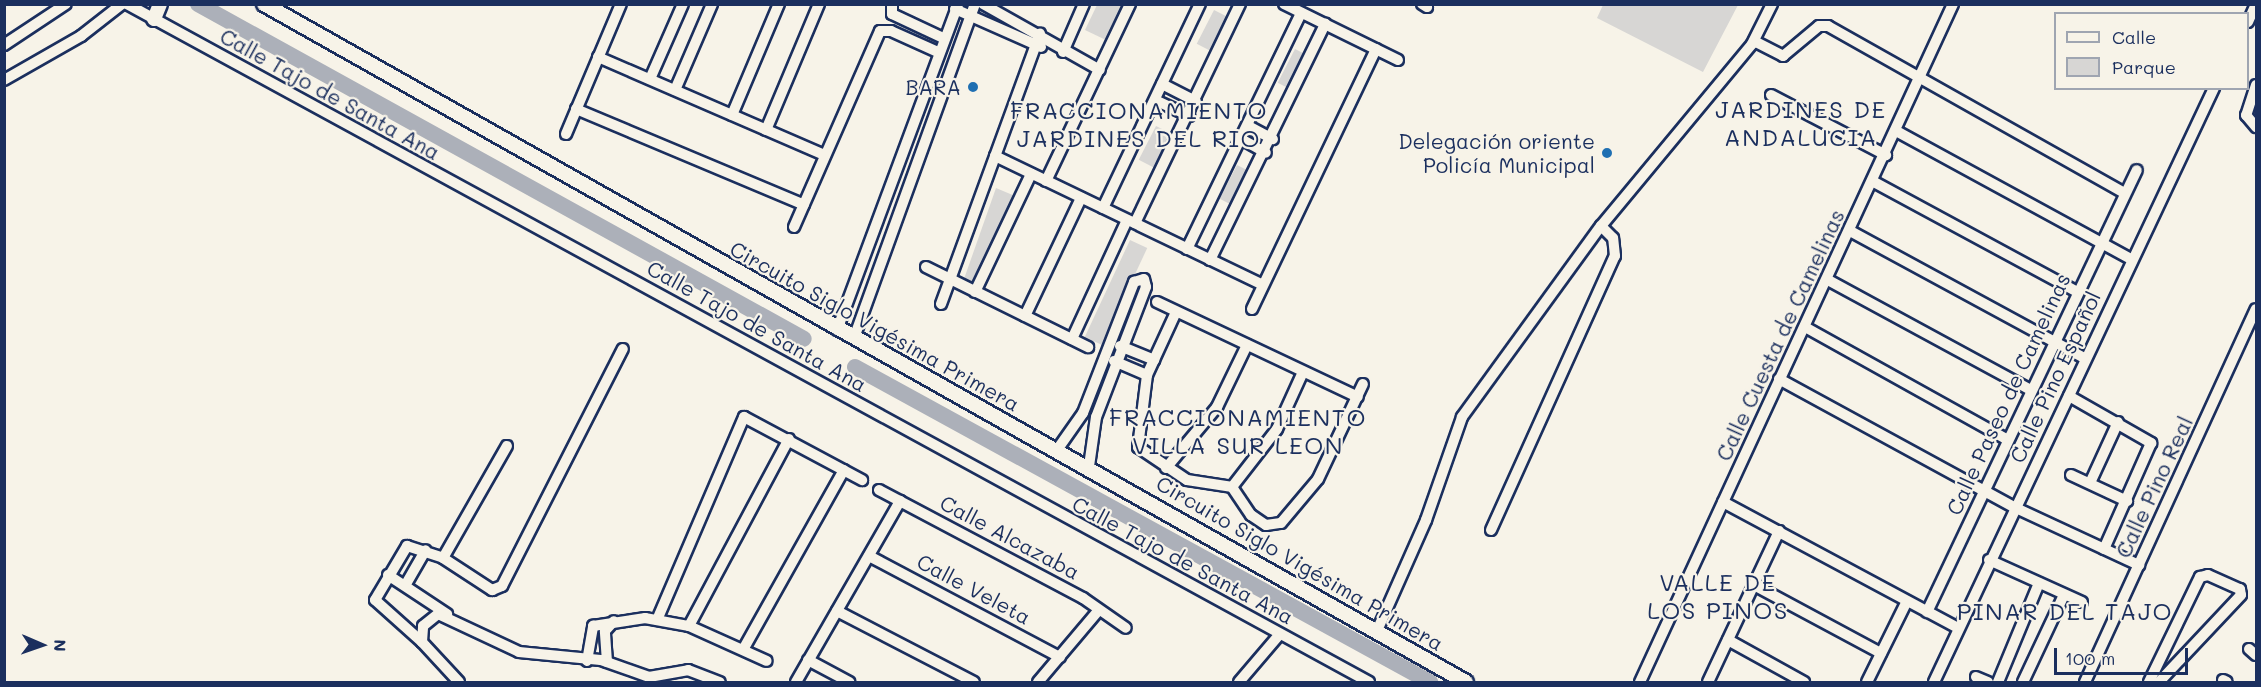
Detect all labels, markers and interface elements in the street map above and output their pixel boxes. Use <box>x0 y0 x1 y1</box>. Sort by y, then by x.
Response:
legend <box>2054 12 2249 90</box>
street label: Calle Tajo de Santa Ana <box>216 23 444 165</box>
text: Calle <box>2112 25 2156 49</box>
text: Parque <box>2112 55 2176 79</box>
place label: BARA <box>905 74 961 100</box>
marker: BARA <box>966 80 980 94</box>
district label: JARDINES DE ANDALUCIA <box>1715 95 1887 151</box>
district label: FRACCIONAMIENTO JARDINES DEL RIO <box>1010 96 1268 152</box>
place label: Delegación oriente Policía Municipal <box>1398 128 1595 178</box>
marker: Delegación oriente Policía Municipal <box>1600 146 1614 160</box>
street label: Calle Cuesta de Camelinas <box>1711 205 1849 465</box>
street label: Circuito Siglo Vigésima Primera <box>726 236 1024 416</box>
street label: Calle Tajo de Santa Ana <box>643 255 871 397</box>
street label: Calle Paseo de Camelinas <box>1941 269 2075 519</box>
street label: Calle Pino Español <box>2004 287 2106 467</box>
district label: FRACCIONAMIENTO VILLA SUR LEON <box>1109 403 1367 459</box>
street label: Calle Pino Real <box>2110 412 2198 562</box>
street label: Circuito Siglo Vigésima Primera <box>1152 470 1448 656</box>
street label: Calle Alcazaba <box>936 490 1084 584</box>
street label: Calle Tajo de Santa Ana <box>1068 491 1298 629</box>
street label: Calle Veleta <box>913 548 1035 630</box>
district label: VALLE DE LOS PINOS <box>1647 568 1789 624</box>
district label: PINAR DEL TAJO <box>1957 597 2173 625</box>
north arrow <box>12 615 72 675</box>
scale bar <box>2057 636 2190 674</box>
text: N <box>50 639 71 652</box>
text: 100 m <box>2065 646 2115 670</box>

